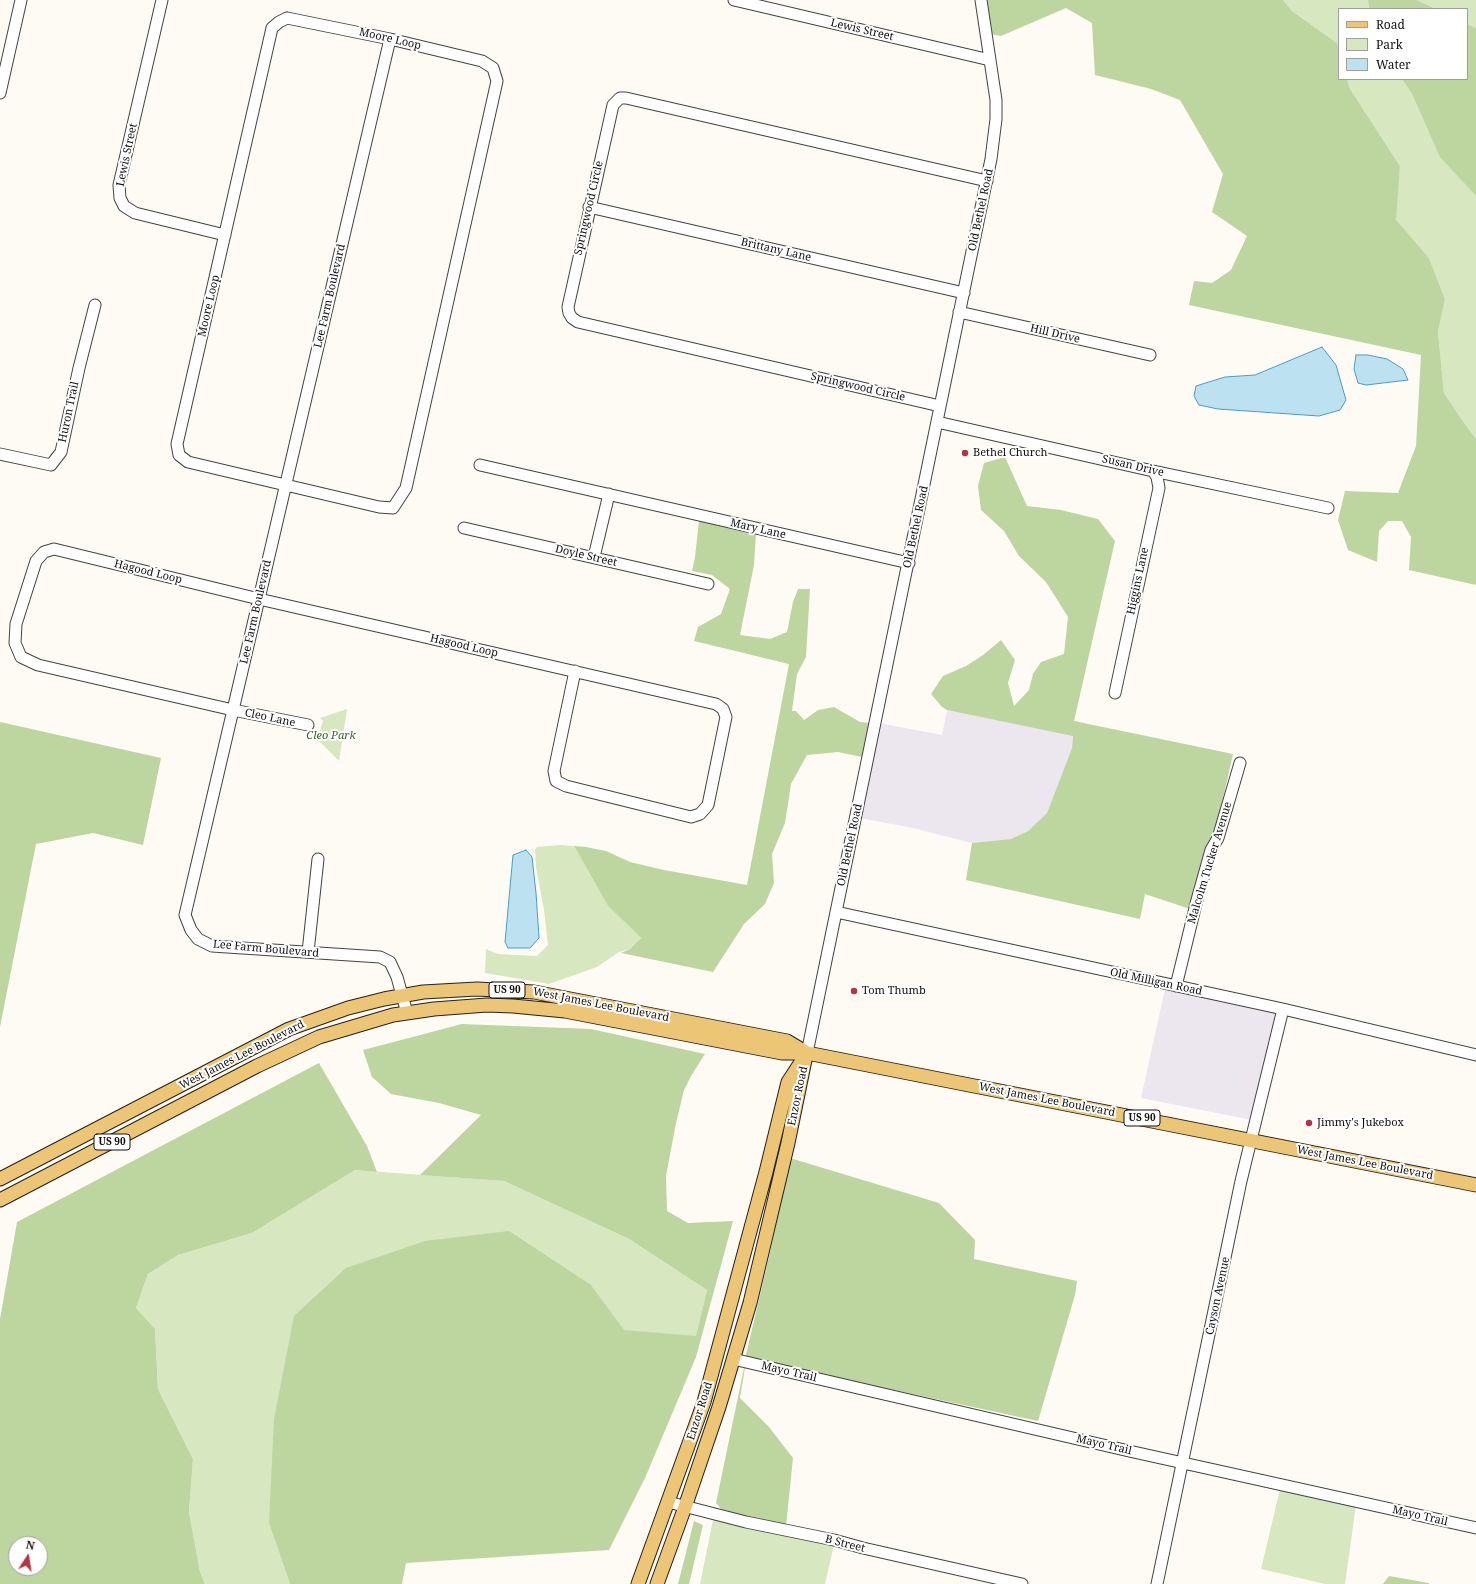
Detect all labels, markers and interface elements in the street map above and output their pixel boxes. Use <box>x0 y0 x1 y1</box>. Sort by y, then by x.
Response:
legend <box>1338 8 1468 80</box>
street label: Lewis Street <box>829 16 895 44</box>
text: Road <box>1376 16 1405 33</box>
street label: Moore Loop <box>358 25 422 53</box>
text: Park <box>1376 36 1403 53</box>
text: Water <box>1376 56 1411 73</box>
street label: Lewis Street <box>114 122 140 188</box>
street label: Springwood Circle <box>572 160 606 256</box>
street label: Old Bethel Road <box>966 168 996 252</box>
street label: Brittany Lane <box>740 235 812 265</box>
street label: Lee Farm Boulevard <box>312 243 348 349</box>
street label: Moore Loop <box>195 274 223 338</box>
street label: Hill Drive <box>1029 322 1081 346</box>
street label: Springwood Circle <box>810 370 906 404</box>
street label: Huron Trail <box>56 380 82 444</box>
place label: Bethel Church <box>973 446 1047 460</box>
marker: Bethel Church <box>960 448 970 458</box>
street label: Susan Drive <box>1101 452 1165 480</box>
street label: Old Bethel Road <box>901 485 931 569</box>
street label: Mary Lane <box>729 516 787 542</box>
street label: Doyle Street <box>554 542 618 570</box>
street label: Higgins Lane <box>1124 546 1152 616</box>
street label: Hagood Loop <box>113 557 183 587</box>
street label: Lee Farm Boulevard <box>238 559 274 665</box>
street label: Hagood Loop <box>429 632 499 660</box>
street label: Cleo Lane <box>244 706 296 730</box>
park label: Cleo Park <box>306 729 356 743</box>
street label: Malcolm Tucker Avenue <box>1185 800 1235 926</box>
street label: Old Bethel Road <box>835 803 865 887</box>
street label: Lee Farm Boulevard <box>212 938 320 960</box>
street label: Old Milligan Road <box>1109 966 1203 998</box>
road number: US 90 <box>489 982 525 998</box>
place label: Tom Thumb <box>862 984 926 998</box>
street label: West James Lee Boulevard <box>532 985 670 1025</box>
marker: Tom Thumb <box>849 986 859 996</box>
street label: West James Lee Boulevard <box>177 1018 307 1092</box>
street label: Enzor Road <box>785 1065 811 1127</box>
street label: West James Lee Boulevard <box>978 1080 1116 1120</box>
road number: US 90 <box>1124 1110 1160 1126</box>
place label: Jimmy's Jukebox <box>1317 1116 1404 1130</box>
marker: Jimmy's Jukebox <box>1304 1118 1314 1128</box>
road number: US 90 <box>94 1134 130 1150</box>
street label: West James Lee Boulevard <box>1296 1143 1434 1183</box>
street label: Cayson Avenue <box>1203 1256 1233 1336</box>
street label: Mayo Trail <box>760 1359 818 1385</box>
street label: Enzor Road <box>684 1380 716 1442</box>
street label: Mayo Trail <box>1075 1432 1133 1458</box>
street label: Mayo Trail <box>1391 1503 1449 1529</box>
street label: B Street <box>824 1533 866 1555</box>
north arrow <box>8 1536 48 1576</box>
text: N <box>25 1537 36 1553</box>

